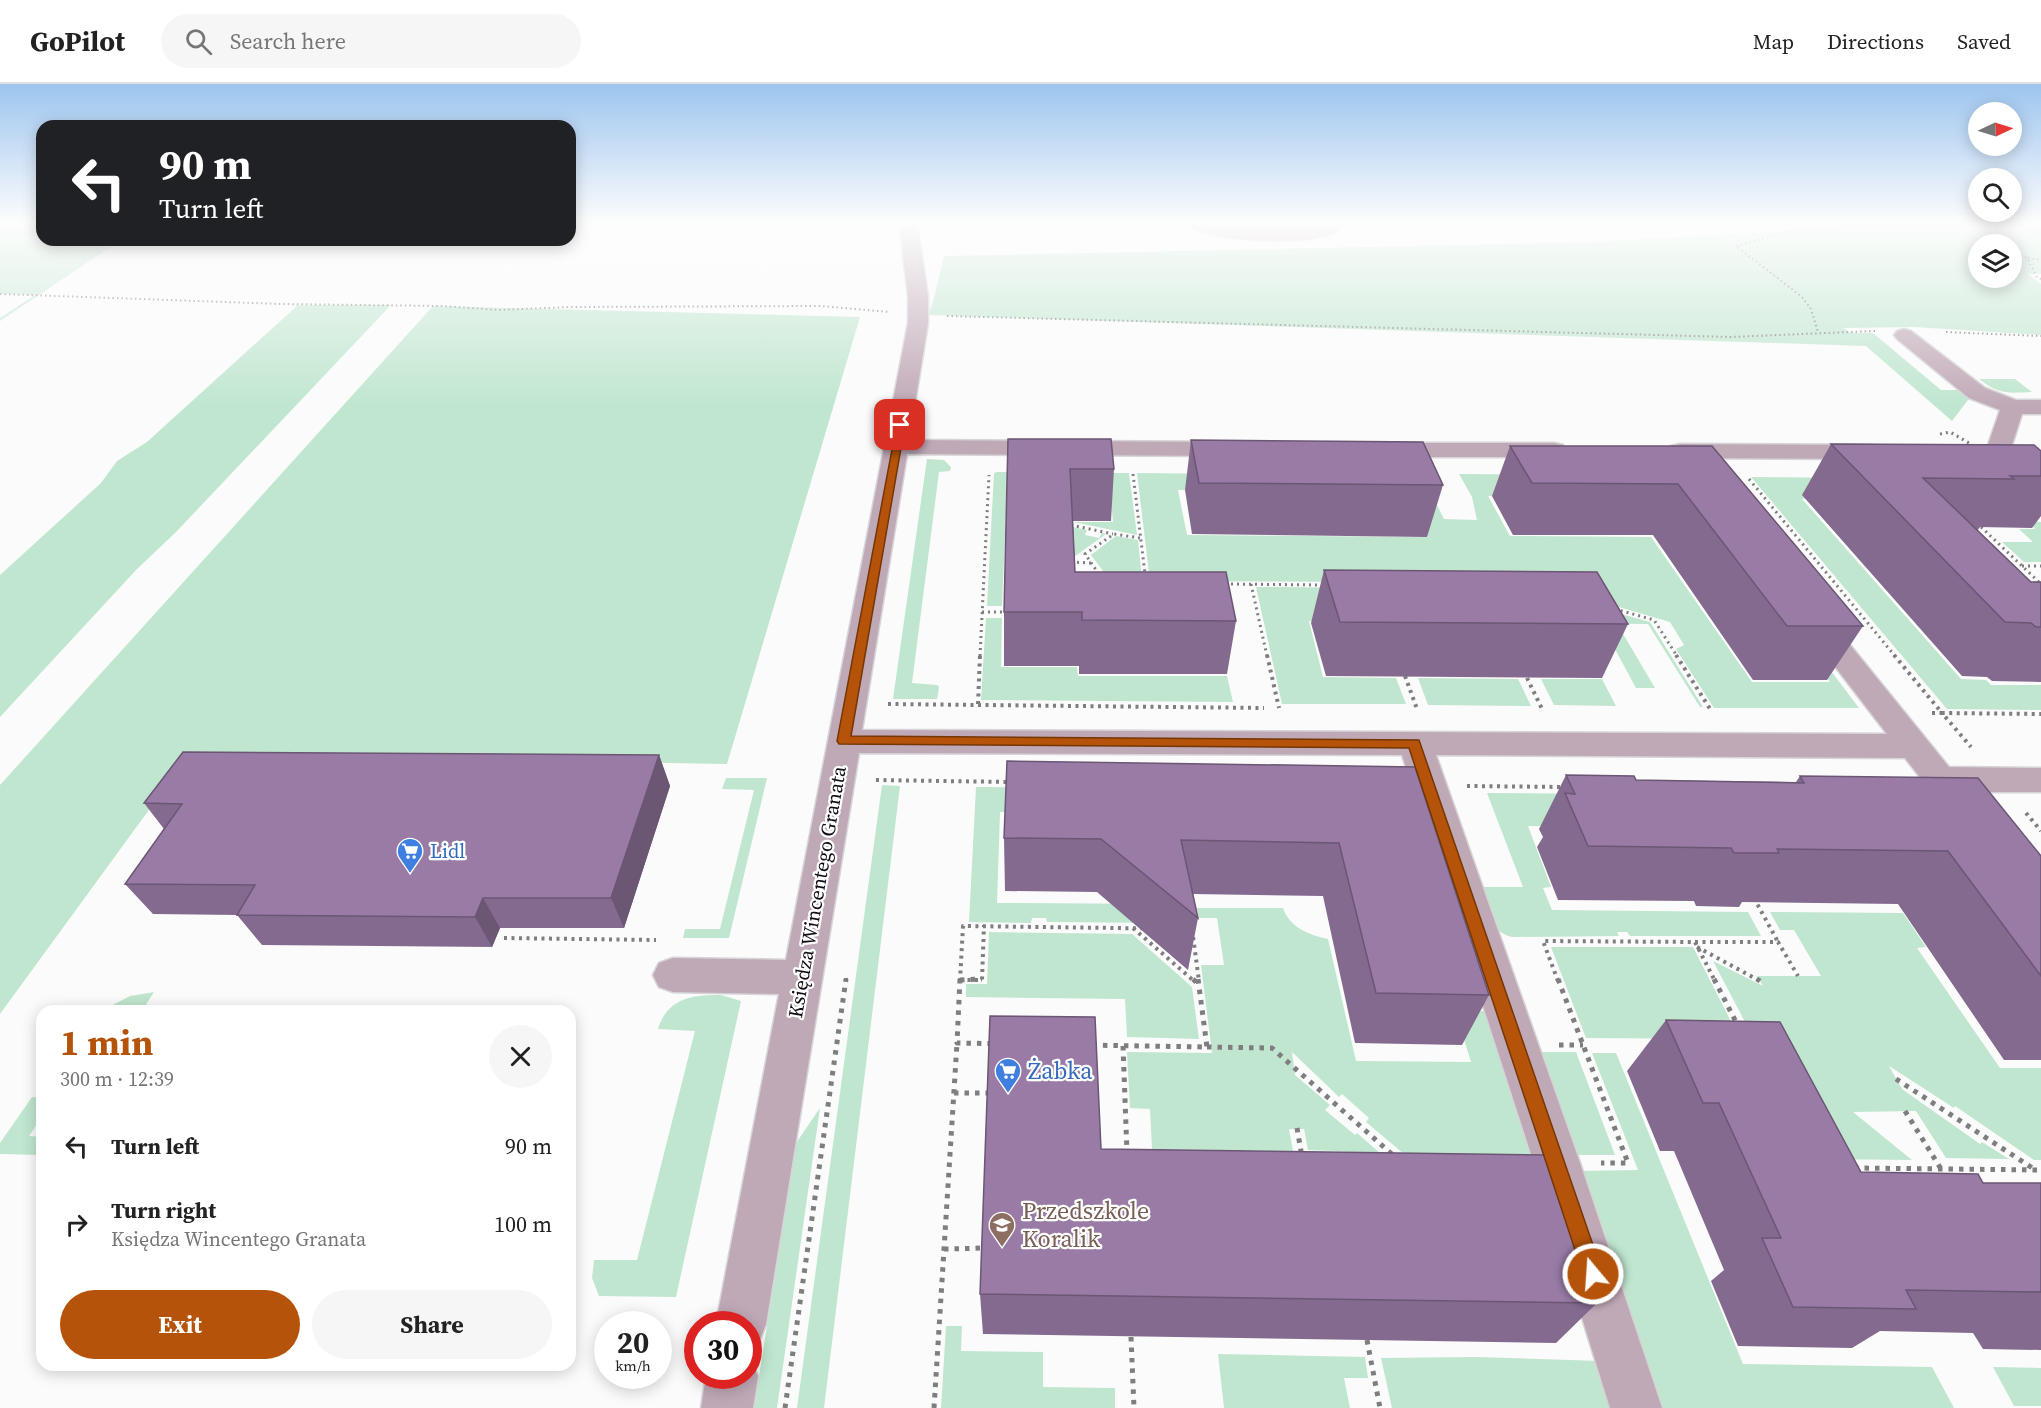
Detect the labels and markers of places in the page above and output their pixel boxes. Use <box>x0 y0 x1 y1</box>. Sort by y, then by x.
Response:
pin <box>874 399 925 450</box>
supermarket icon: Lidl <box>395 836 425 874</box>
place label: Lidl <box>430 837 465 865</box>
place label: Żabka <box>1028 1054 1093 1087</box>
supermarket icon: Żabka <box>993 1056 1023 1094</box>
place label: Przedszkole Koralik <box>1022 1194 1149 1255</box>
school or university icon: Przedszkole Koralik <box>987 1210 1017 1248</box>

